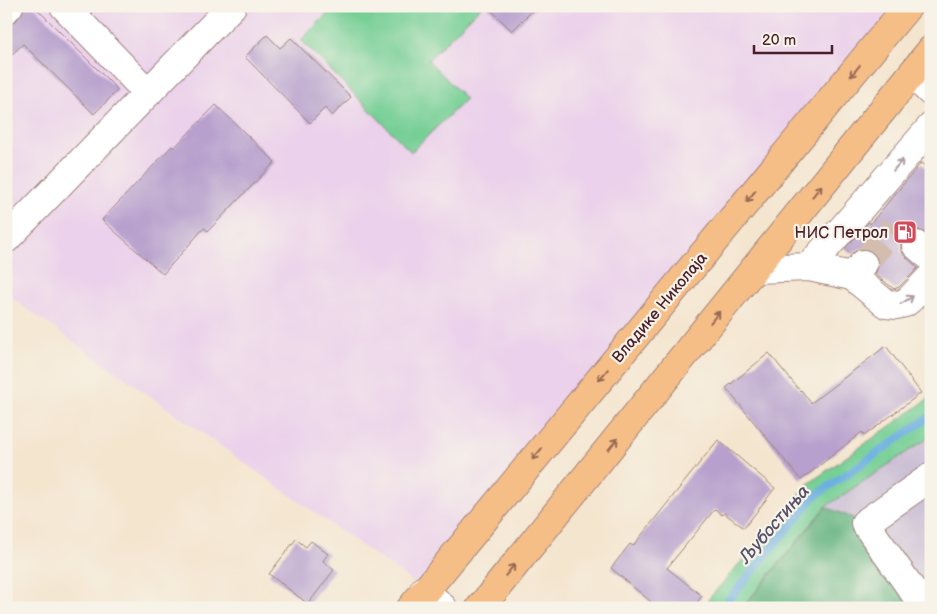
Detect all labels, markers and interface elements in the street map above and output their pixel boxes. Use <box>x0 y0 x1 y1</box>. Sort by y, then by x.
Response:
scale bar <box>754 22 832 54</box>
text: 20 m <box>762 31 796 50</box>
one-way arrow <box>849 64 860 77</box>
one-way arrow <box>892 159 904 172</box>
one-way arrow <box>812 185 823 198</box>
one-way arrow <box>746 189 757 202</box>
fuel station icon: НИС Петрол <box>892 219 918 245</box>
place label: НИС Петрол <box>795 224 888 243</box>
street label: Владике Николаја <box>609 249 712 367</box>
one-way arrow <box>899 294 913 304</box>
one-way arrow <box>710 311 721 324</box>
one-way arrow <box>597 368 608 381</box>
one-way arrow <box>607 437 618 450</box>
one-way arrow <box>532 447 543 460</box>
water label: Љубостиња <box>734 481 814 568</box>
one-way arrow <box>505 564 516 577</box>

